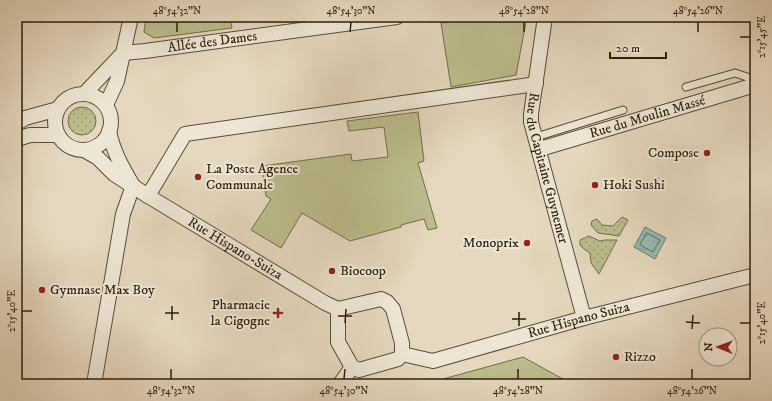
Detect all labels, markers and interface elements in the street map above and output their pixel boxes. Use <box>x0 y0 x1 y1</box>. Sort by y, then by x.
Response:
text: 48°54'32"N <box>153 5 201 17</box>
text: 48°54'30"N <box>327 5 376 17</box>
text: 48°54'28"N <box>499 5 549 17</box>
text: 48°54'26"N <box>673 5 723 17</box>
text: 2°15'45"E <box>756 16 768 58</box>
street label: Allée des Dames <box>167 27 258 57</box>
scale bar <box>610 34 666 60</box>
text: 20 m <box>616 41 640 56</box>
street label: Rue du Capitaine Guynemer <box>522 91 573 246</box>
street label: Rue du Moulin Massé <box>587 91 708 143</box>
place label: Compose <box>648 144 699 162</box>
marker: Compose <box>702 148 712 158</box>
place label: La Poste Agence Communale <box>206 160 298 194</box>
marker: La Poste Agence Communale <box>193 172 203 182</box>
place label: Hoki Sushi <box>603 176 665 194</box>
marker: Hoki Sushi <box>590 180 600 190</box>
street label: Rue Hispano-Suiza <box>184 213 286 284</box>
place label: Monoprix <box>463 234 519 252</box>
marker: Monoprix <box>522 238 532 248</box>
place label: Biocoop <box>340 262 386 280</box>
marker: Biocoop <box>327 266 337 276</box>
place label: Gymnase Max Boy <box>50 281 155 299</box>
marker: Gymnase Max Boy <box>37 285 47 295</box>
text: 2°15'40"E <box>6 290 18 332</box>
place label: Pharmacie la Cigogne <box>210 296 270 330</box>
street label: Rue Hispano Suiza <box>526 298 631 343</box>
text: 2°15'40"E <box>756 302 768 344</box>
marker: Pharmacie la Cigogne <box>273 308 283 318</box>
north arrow <box>698 327 738 367</box>
text: N <box>702 342 716 351</box>
place label: Rizzo <box>624 348 656 366</box>
marker: Rizzo <box>611 352 621 362</box>
text: 48°54'32"N <box>147 385 195 397</box>
text: 48°54'30"N <box>320 385 369 397</box>
text: 48°54'28"N <box>493 385 543 397</box>
text: 48°54'26"N <box>667 385 717 397</box>

